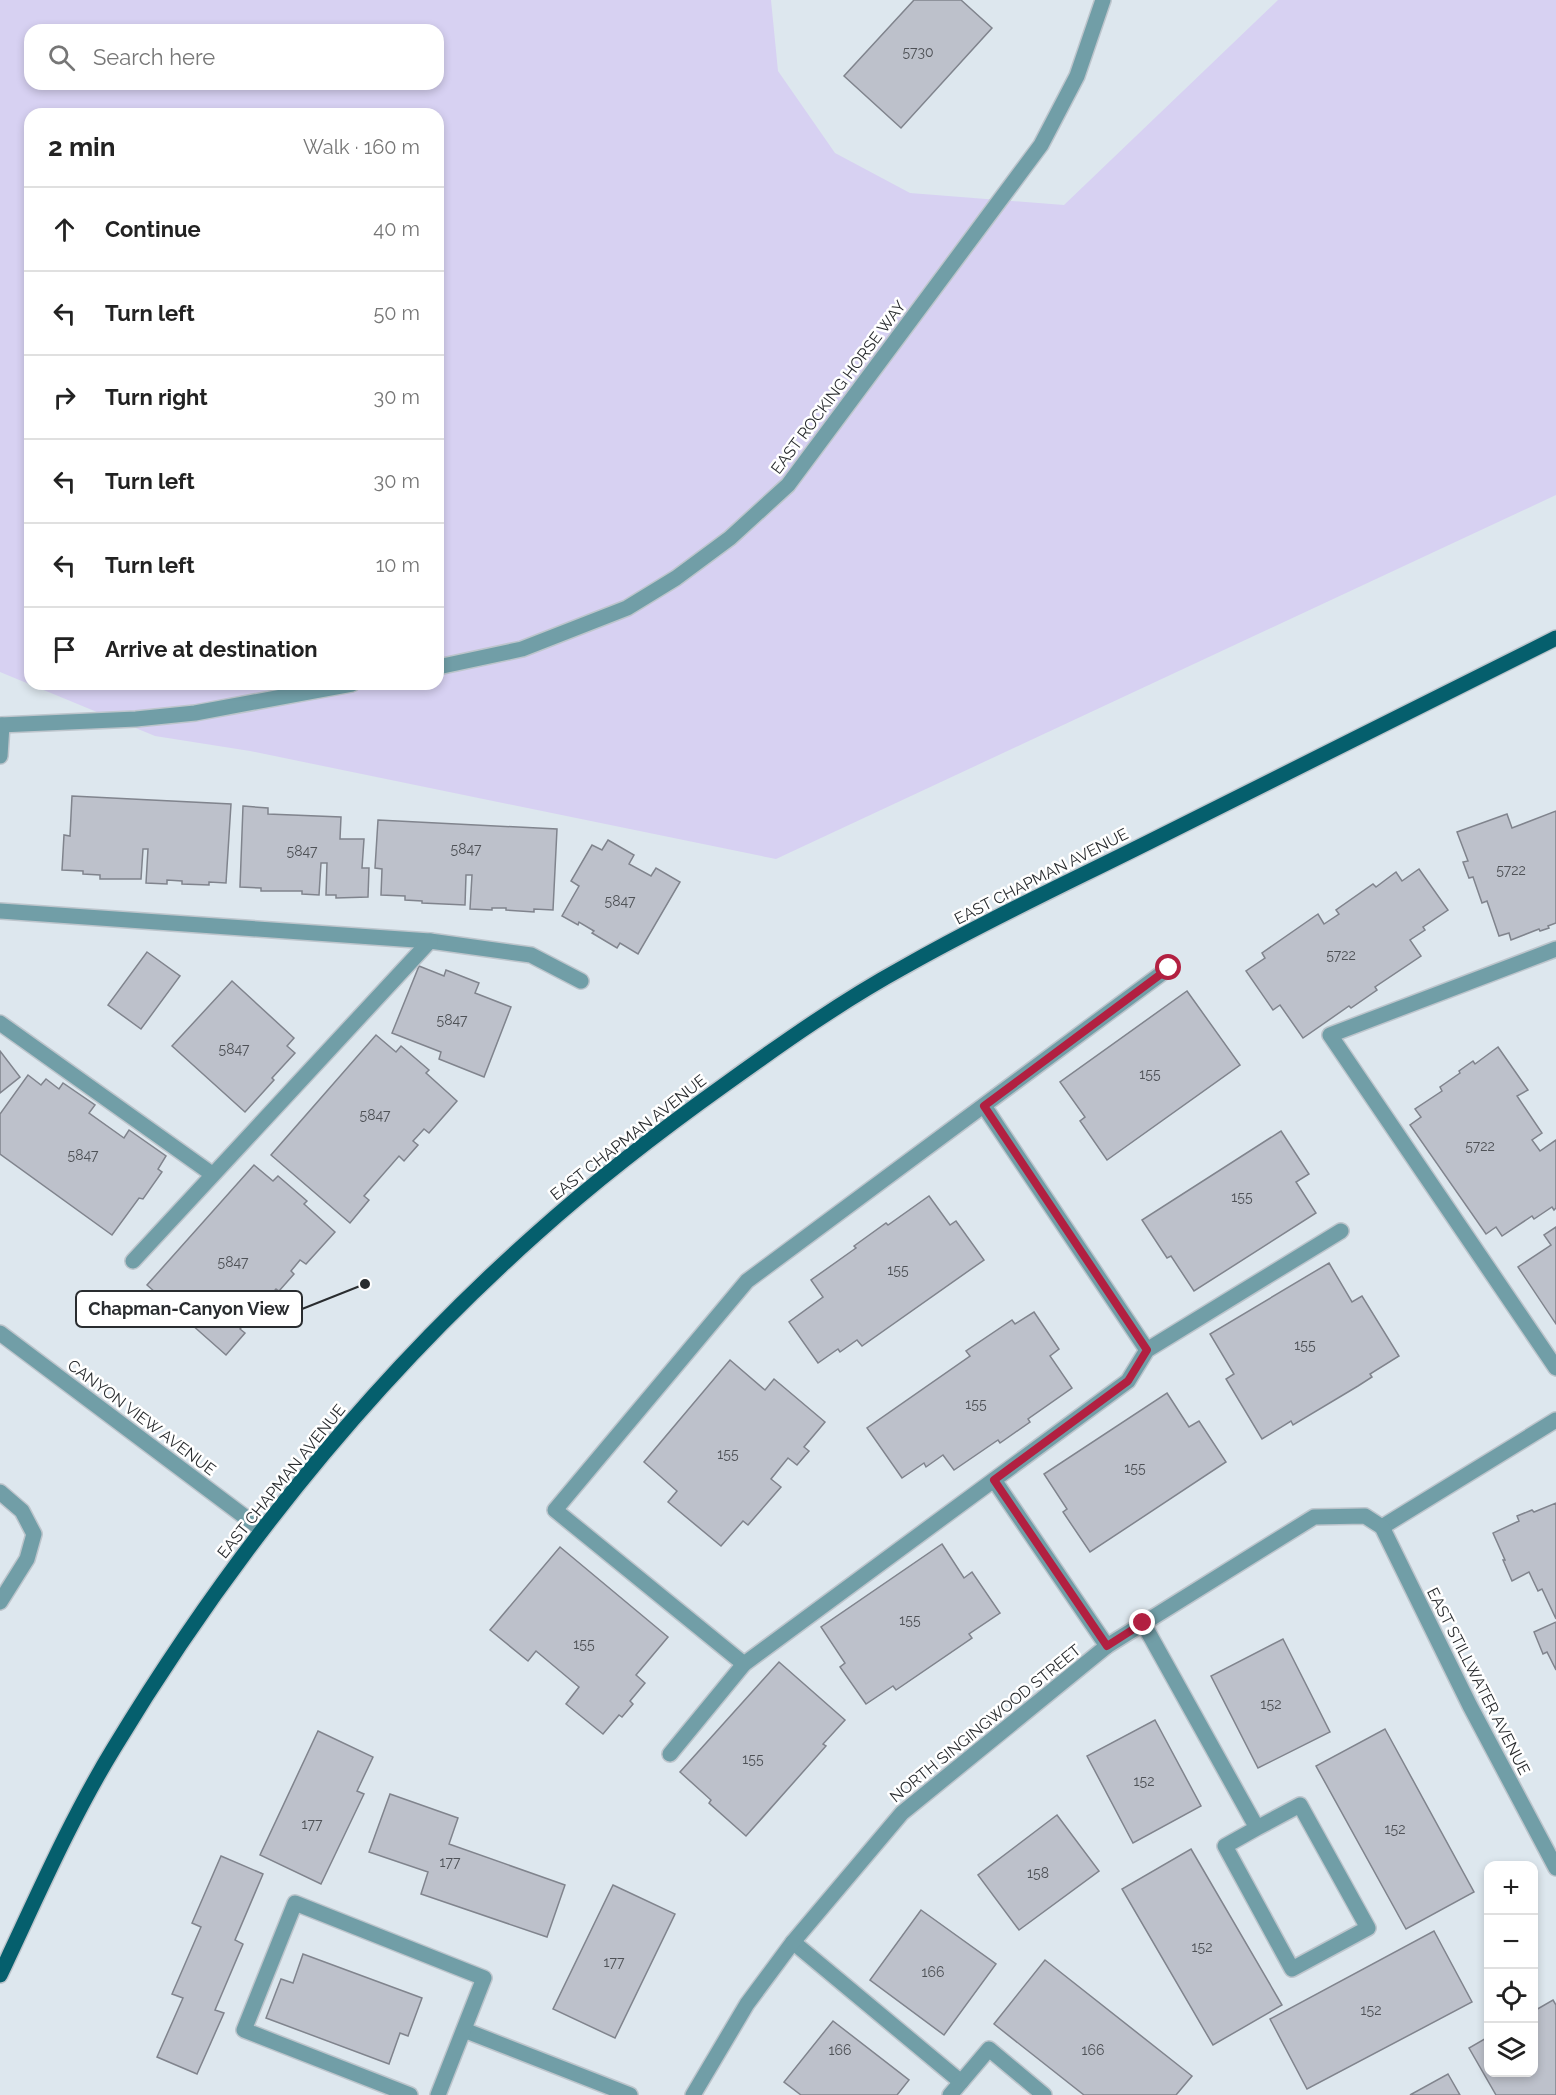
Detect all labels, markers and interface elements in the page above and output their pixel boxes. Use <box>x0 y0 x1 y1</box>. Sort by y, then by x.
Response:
search box <box>24 24 444 90</box>
icon: search <box>45 41 78 74</box>
text: Search here <box>93 44 215 70</box>
house number: 5730 <box>902 44 934 60</box>
text: 2 min <box>48 132 115 162</box>
text: Walk · 160 m <box>303 135 420 159</box>
icon: ahead <box>48 213 81 246</box>
text: Continue <box>105 216 201 242</box>
text: 40 m <box>373 217 420 241</box>
street label: EAST ROCKING HORSE WAY <box>767 296 910 478</box>
icon: left <box>48 297 81 330</box>
text: Turn left <box>105 300 195 326</box>
text: 50 m <box>373 301 420 325</box>
icon: right <box>48 381 81 414</box>
text: Turn right <box>105 384 208 410</box>
text: 30 m <box>374 385 420 409</box>
icon: left <box>48 465 81 498</box>
text: Turn left <box>105 468 195 494</box>
text: 30 m <box>374 469 420 493</box>
icon: left <box>48 549 81 582</box>
text: Turn left <box>105 552 195 578</box>
text: 10 m <box>376 553 420 577</box>
icon: arrive <box>48 633 81 666</box>
text: Arrive at destination <box>105 636 318 662</box>
street label: EAST CHAPMAN AVENUE <box>951 824 1132 929</box>
house number: 5847 <box>451 841 482 857</box>
house number: 5847 <box>287 843 318 859</box>
house number: 5722 <box>1496 862 1526 878</box>
house number: 5847 <box>605 893 636 909</box>
house number: 5722 <box>1326 947 1356 963</box>
route start <box>1155 954 1181 980</box>
house number: 5847 <box>437 1012 468 1028</box>
house number: 5847 <box>219 1041 250 1057</box>
house number: 155 <box>1139 1066 1161 1082</box>
street label: EAST CHAPMAN AVENUE <box>547 1071 710 1204</box>
house number: 5847 <box>360 1107 391 1123</box>
house number: 5722 <box>1465 1138 1495 1154</box>
house number: 5847 <box>68 1147 99 1163</box>
house number: 155 <box>1231 1189 1253 1205</box>
house number: 5847 <box>218 1254 249 1270</box>
house number: 155 <box>887 1262 909 1278</box>
callout: Chapman-Canyon View <box>76 1291 302 1327</box>
text: Chapman-Canyon View <box>88 1298 291 1319</box>
house number: 155 <box>1294 1337 1316 1353</box>
street label: CANYON VIEW AVENUE <box>64 1355 220 1479</box>
house number: 155 <box>965 1396 987 1412</box>
street label: EAST CHAPMAN AVENUE <box>213 1400 349 1562</box>
house number: 155 <box>717 1446 739 1462</box>
house number: 155 <box>1124 1460 1146 1476</box>
street label: EAST STILLWATER AVENUE <box>1423 1584 1534 1778</box>
route end <box>1129 1609 1155 1635</box>
house number: 155 <box>899 1612 921 1628</box>
house number: 155 <box>573 1636 595 1652</box>
street label: NORTH SINGINGWOOD STREET <box>886 1640 1085 1806</box>
house number: 152 <box>1261 1696 1281 1712</box>
house number: 155 <box>742 1751 764 1767</box>
house number: 152 <box>1134 1773 1154 1789</box>
house number: 177 <box>302 1816 323 1832</box>
house number: 152 <box>1385 1821 1405 1837</box>
house number: 177 <box>440 1854 461 1870</box>
map controls <box>1484 1861 1538 2077</box>
button: + <box>1484 1861 1538 1915</box>
house number: 158 <box>1027 1865 1049 1881</box>
button: − <box>1484 1915 1538 1969</box>
house number: 152 <box>1192 1939 1212 1955</box>
house number: 177 <box>604 1954 625 1970</box>
house number: 166 <box>922 1964 944 1980</box>
button: locate <box>1484 1969 1538 2023</box>
house number: 152 <box>1361 2002 1381 2018</box>
button: layers <box>1484 2023 1538 2077</box>
house number: 166 <box>829 2042 851 2058</box>
house number: 166 <box>1082 2042 1104 2058</box>

